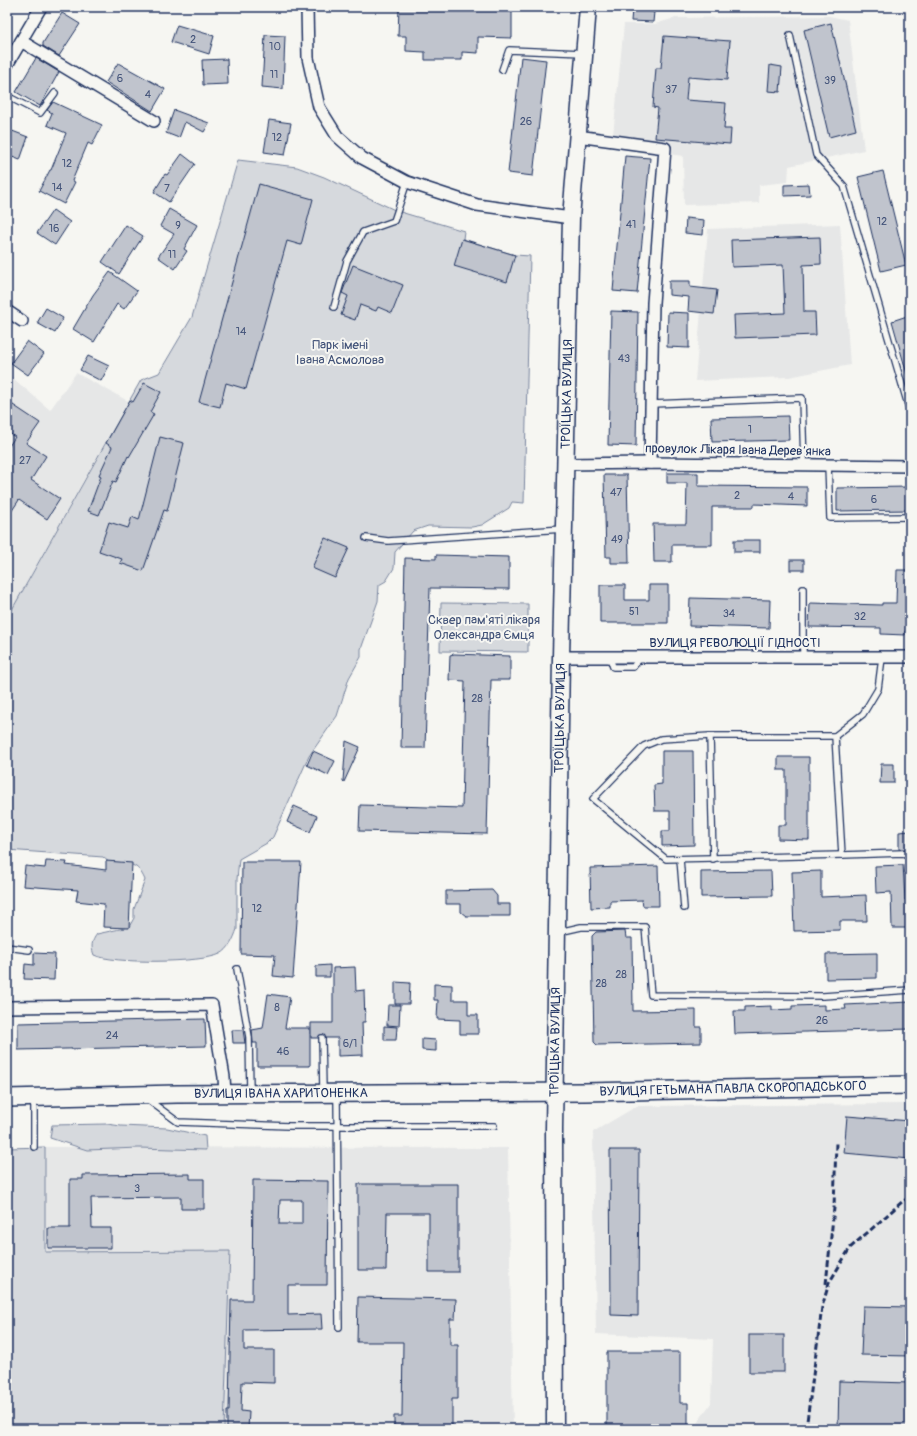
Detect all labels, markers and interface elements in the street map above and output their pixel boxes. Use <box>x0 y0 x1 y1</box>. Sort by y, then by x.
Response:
house number: 2 <box>190 33 196 46</box>
house number: 10 <box>269 40 281 53</box>
house number: 11 <box>270 68 278 81</box>
house number: 6 <box>117 72 123 85</box>
house number: 39 <box>824 74 836 87</box>
house number: 37 <box>665 83 677 96</box>
house number: 4 <box>145 88 152 101</box>
house number: 26 <box>520 115 532 128</box>
house number: 12 <box>272 131 282 144</box>
house number: 12 <box>62 157 72 170</box>
house number: 14 <box>52 181 63 194</box>
house number: 7 <box>164 182 170 195</box>
house number: 12 <box>877 215 887 228</box>
house number: 41 <box>626 218 636 231</box>
house number: 9 <box>175 219 181 232</box>
house number: 16 <box>49 222 59 235</box>
house number: 11 <box>168 248 176 261</box>
house number: 14 <box>236 325 247 338</box>
park label: Парк імені Івана Асмолова <box>296 337 384 368</box>
street label: ТРОЇЦЬКА ВУЛИЦЯ <box>558 339 576 449</box>
house number: 43 <box>618 352 630 365</box>
house number: 1 <box>748 423 752 436</box>
street label: провулок Лікаря Івана Деревʼянка <box>645 440 831 460</box>
house number: 27 <box>19 454 31 467</box>
house number: 47 <box>610 486 622 499</box>
house number: 2 <box>734 489 740 502</box>
house number: 4 <box>788 490 795 503</box>
house number: 6 <box>871 493 877 506</box>
house number: 49 <box>611 533 623 546</box>
house number: 51 <box>629 605 639 618</box>
house number: 34 <box>723 607 736 620</box>
house number: 32 <box>854 610 866 623</box>
park label: Сквер пам'яті лікаря Олександра Ємця <box>428 612 540 643</box>
street label: ВУЛИЦЯ РЕВОЛЮЦІЇ ГІДНОСТІ <box>649 635 821 651</box>
street label: ТРОЇЦЬКА ВУЛИЦЯ <box>551 663 569 773</box>
house number: 28 <box>471 692 483 705</box>
house number: 12 <box>252 902 262 915</box>
house number: 28 <box>615 968 627 981</box>
house number: 28 <box>595 977 607 990</box>
street label: ТРОЇЦЬКА ВУЛИЦЯ <box>546 987 564 1097</box>
house number: 8 <box>274 1001 280 1014</box>
house number: 26 <box>816 1014 828 1027</box>
house number: 24 <box>106 1029 119 1042</box>
house number: 6/1 <box>343 1037 357 1050</box>
house number: 46 <box>277 1045 289 1058</box>
street label: ВУЛИЦЯ ГЕТЬМАНА ПАВЛА СКОРОПАДСЬКОГО <box>599 1078 867 1100</box>
street label: ВУЛИЦЯ ІВАНА ХАРИТОНЕНКА <box>194 1085 368 1102</box>
house number: 3 <box>134 1182 140 1195</box>

